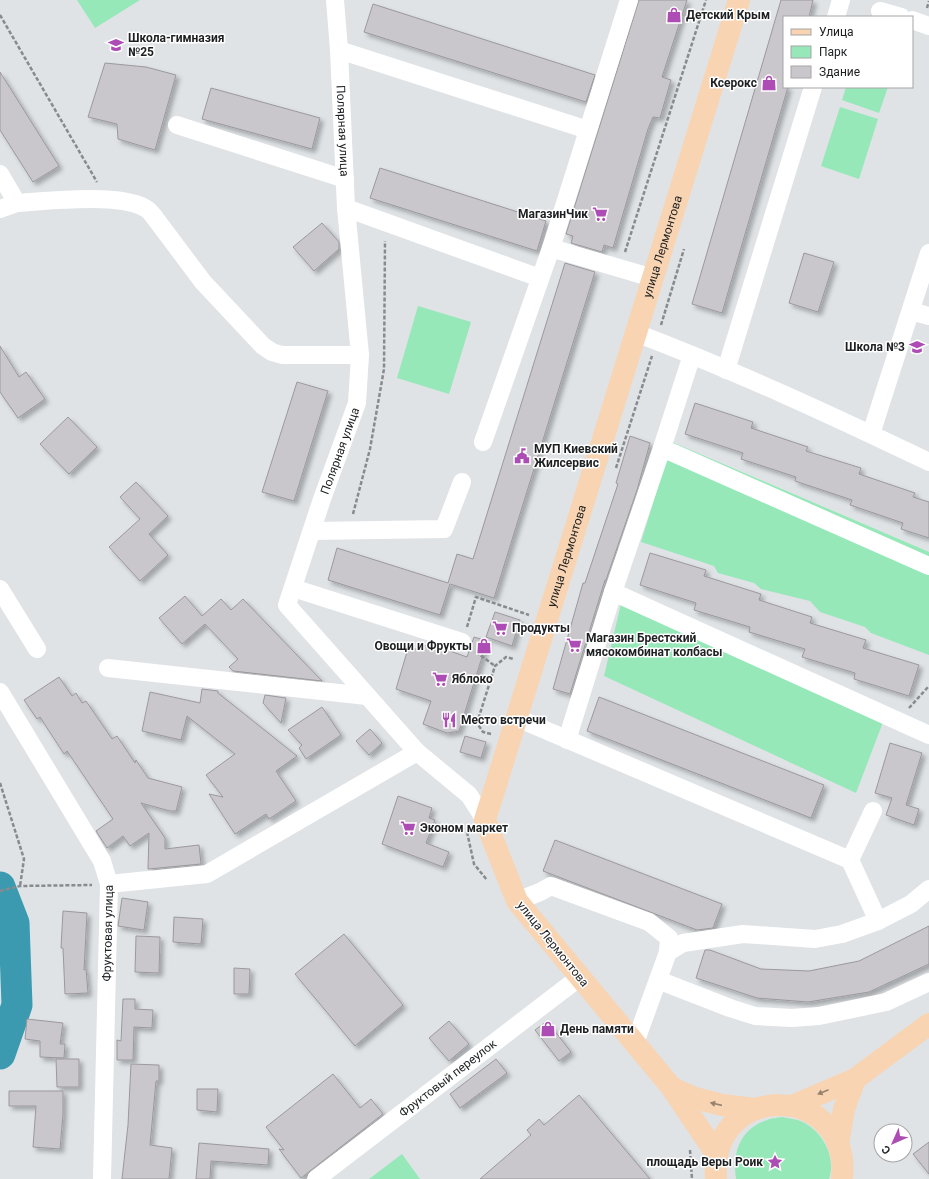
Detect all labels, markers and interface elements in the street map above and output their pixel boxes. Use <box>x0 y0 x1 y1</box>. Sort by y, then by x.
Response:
shop icon: Детский Крым <box>665 6 683 24</box>
place label: Детский Крым <box>686 8 770 22</box>
legend <box>783 16 913 88</box>
text: Улица <box>819 25 854 39</box>
place label: Школа-гимназия №25 <box>128 31 224 59</box>
school or university icon: Школа-гимназия №25 <box>107 36 125 54</box>
text: Парк <box>819 45 848 59</box>
text: Здание <box>819 65 860 79</box>
shop icon: Ксерокс <box>760 74 778 92</box>
place label: Ксерокс <box>710 76 757 90</box>
street label: Полярная улица <box>334 85 352 177</box>
street label: улица Лермонтова <box>640 194 685 299</box>
supermarket icon: МагазинЧик <box>591 205 609 223</box>
place label: МагазинЧик <box>518 207 588 221</box>
school or university icon: Школа №3 <box>908 338 926 356</box>
place label: Школа №3 <box>845 340 905 354</box>
street label: Полярная улица <box>318 406 362 496</box>
place label: МУП Киевский Жилсервис <box>534 442 618 470</box>
public building icon: МУП Киевский Жилсервис <box>513 447 531 465</box>
street label: улица Лермонтова <box>544 503 589 609</box>
supermarket icon: Продукты <box>491 619 509 637</box>
place label: Продукты <box>512 621 570 635</box>
place label: Магазин Брестский мясокомбинат колбасы <box>586 631 722 659</box>
supermarket icon: Магазин Брестский мясокомбинат колбасы <box>565 636 583 654</box>
shop icon: Овощи и Фрукты <box>475 637 493 655</box>
place label: Овощи и Фрукты <box>374 639 472 653</box>
supermarket icon: Яблоко <box>431 670 449 688</box>
place label: Яблоко <box>451 672 493 686</box>
restaurant icon: Место встречи <box>440 711 458 729</box>
place label: Место встречи <box>461 713 546 727</box>
supermarket icon: Эконом маркет <box>399 819 417 837</box>
place label: Эконом маркет <box>420 821 508 835</box>
street label: Фруктовая улица <box>100 885 116 981</box>
street label: улица Лермонтова <box>514 898 592 990</box>
shop icon: День памяти <box>539 1020 557 1038</box>
place label: День памяти <box>560 1022 634 1036</box>
street label: Фруктовый переулок <box>396 1036 500 1120</box>
one-way arrow <box>818 1089 829 1095</box>
one-way arrow <box>710 1100 722 1106</box>
north arrow <box>873 1123 913 1163</box>
text: С <box>879 1143 893 1157</box>
place icon: площадь Веры Роик <box>766 1153 784 1171</box>
place label: площадь Веры Роик <box>646 1155 763 1169</box>

